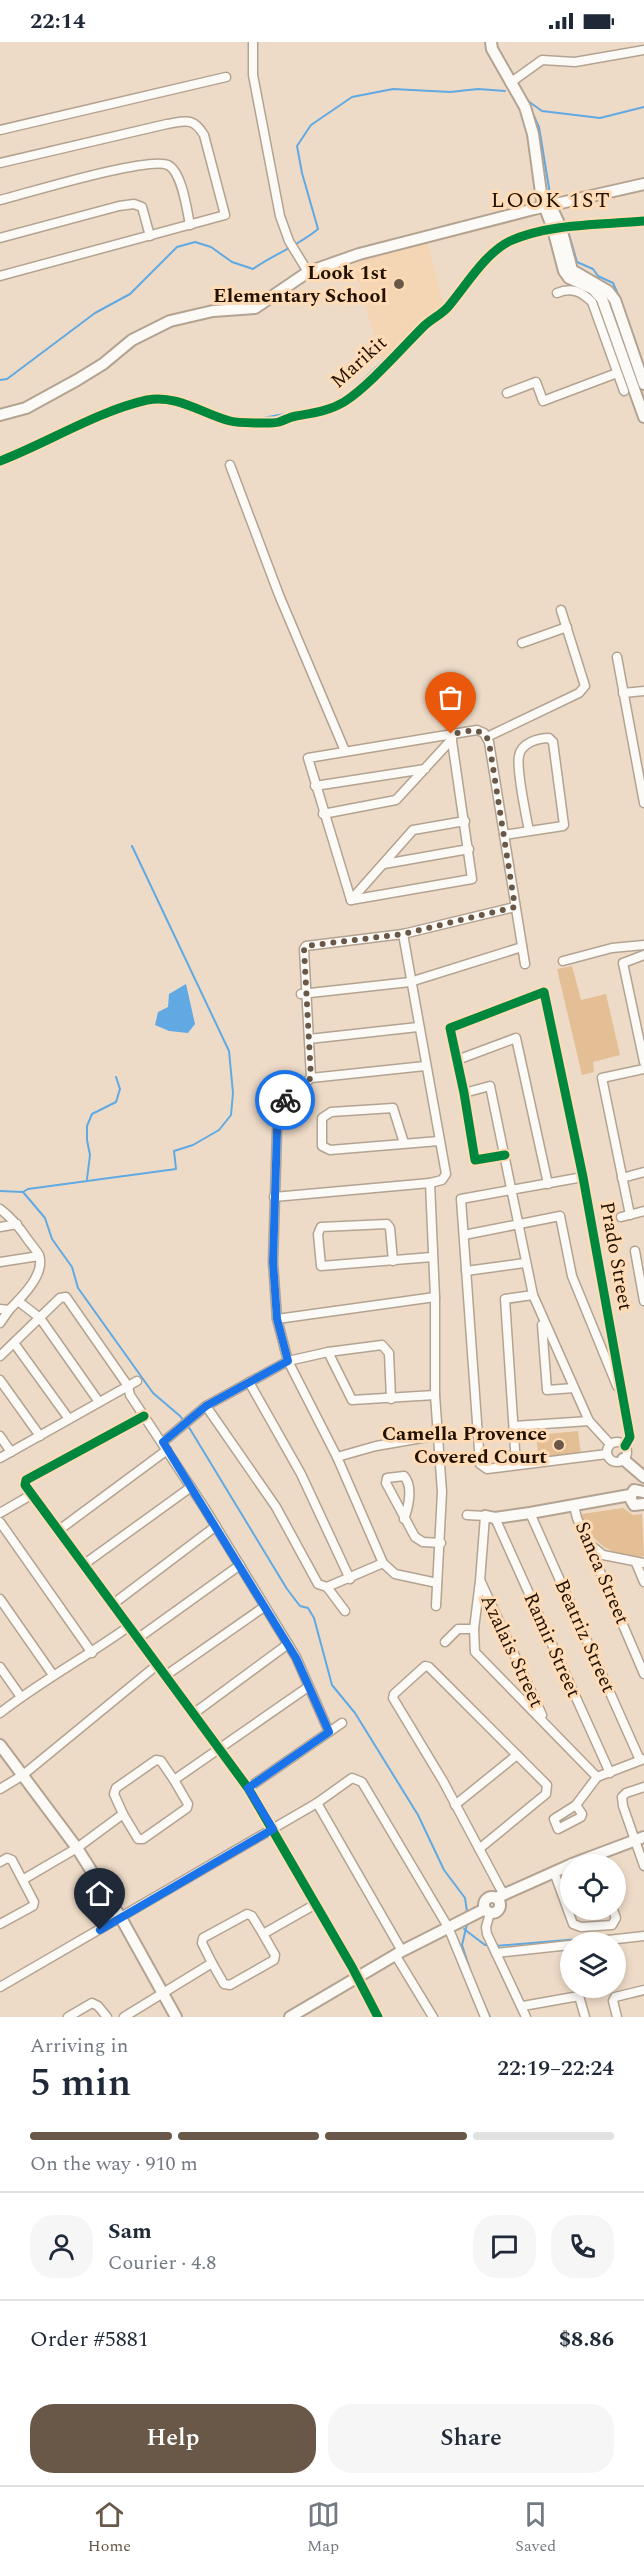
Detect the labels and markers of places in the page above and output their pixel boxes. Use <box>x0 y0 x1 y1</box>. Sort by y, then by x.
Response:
place label: Look 1st Elementary School <box>213 258 387 311</box>
marker: Look 1st Elementary School <box>392 277 406 291</box>
pin <box>425 672 476 734</box>
place label: Camella Provence Covered Court <box>382 1419 547 1472</box>
marker: Camella Provence Covered Court <box>552 1438 566 1452</box>
pin <box>74 1868 125 1930</box>

